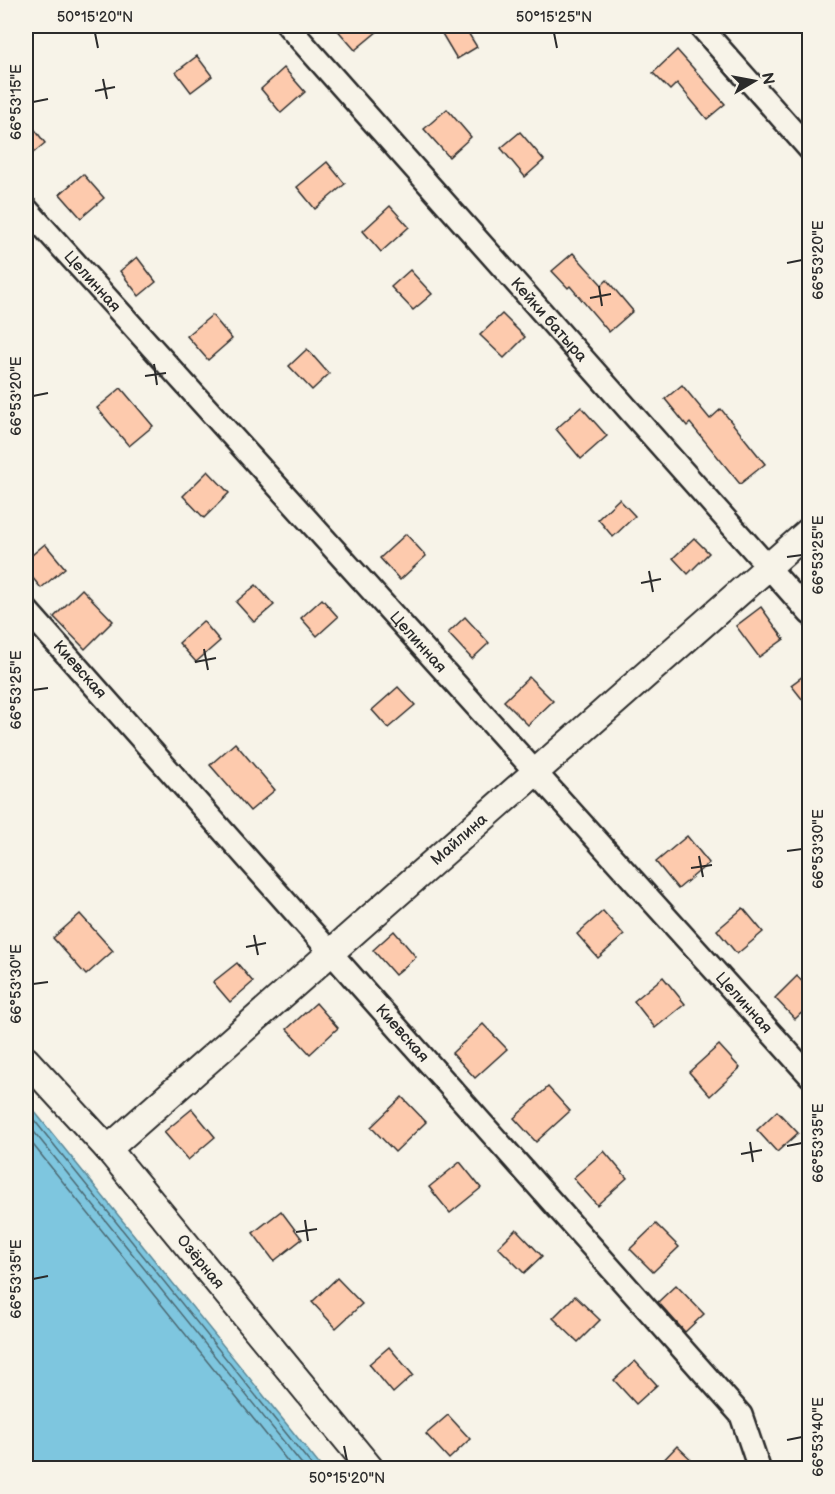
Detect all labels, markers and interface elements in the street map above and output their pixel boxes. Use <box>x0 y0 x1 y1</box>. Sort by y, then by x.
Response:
text: 50°15'20"N <box>57 8 133 27</box>
text: 50°15'25"N <box>516 8 592 27</box>
north arrow <box>724 51 784 111</box>
text: 66°53'15"E <box>7 64 26 140</box>
text: N <box>757 71 778 86</box>
text: 66°53'20"E <box>809 220 828 300</box>
street label: Целинная <box>60 247 125 316</box>
street label: Кейки батыра <box>507 274 592 366</box>
text: 66°53'20"E <box>7 356 26 436</box>
text: 66°53'25"E <box>809 515 828 595</box>
street label: Целинная <box>386 608 451 677</box>
street label: Киевская <box>49 637 111 703</box>
text: 66°53'25"E <box>7 650 26 730</box>
street label: Майлина <box>427 809 491 869</box>
text: 66°53'30"E <box>809 809 828 889</box>
text: 66°53'30"E <box>7 944 26 1024</box>
street label: Целинная <box>711 968 776 1037</box>
street label: Киевская <box>372 1000 433 1066</box>
text: 66°53'35"E <box>809 1103 828 1183</box>
street label: Озёрная <box>173 1231 229 1293</box>
text: 66°53'35"E <box>7 1239 26 1319</box>
text: 66°53'40"E <box>809 1397 828 1477</box>
text: 50°15'20"N <box>309 1469 385 1488</box>

